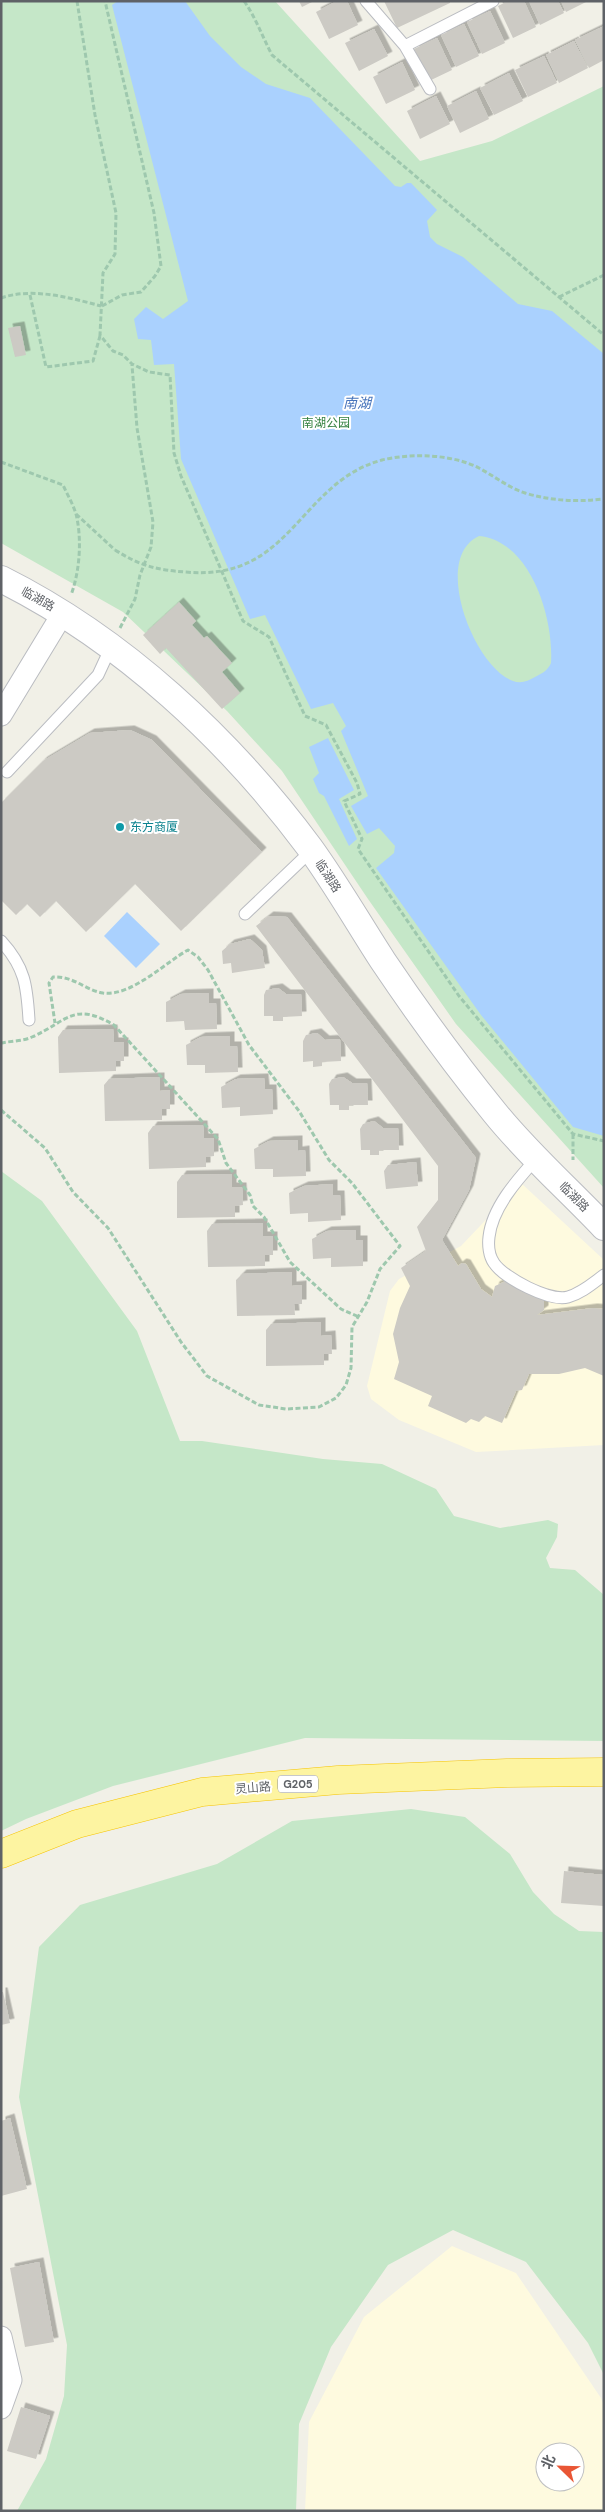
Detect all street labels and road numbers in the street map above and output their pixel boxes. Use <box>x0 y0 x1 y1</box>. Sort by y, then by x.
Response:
street label: 临湖路 <box>18 583 58 615</box>
street label: 临湖路 <box>311 857 345 895</box>
street label: 临湖路 <box>556 1179 592 1215</box>
road number: G205 <box>278 1776 318 1792</box>
street label: 灵山路 <box>234 1778 272 1798</box>

